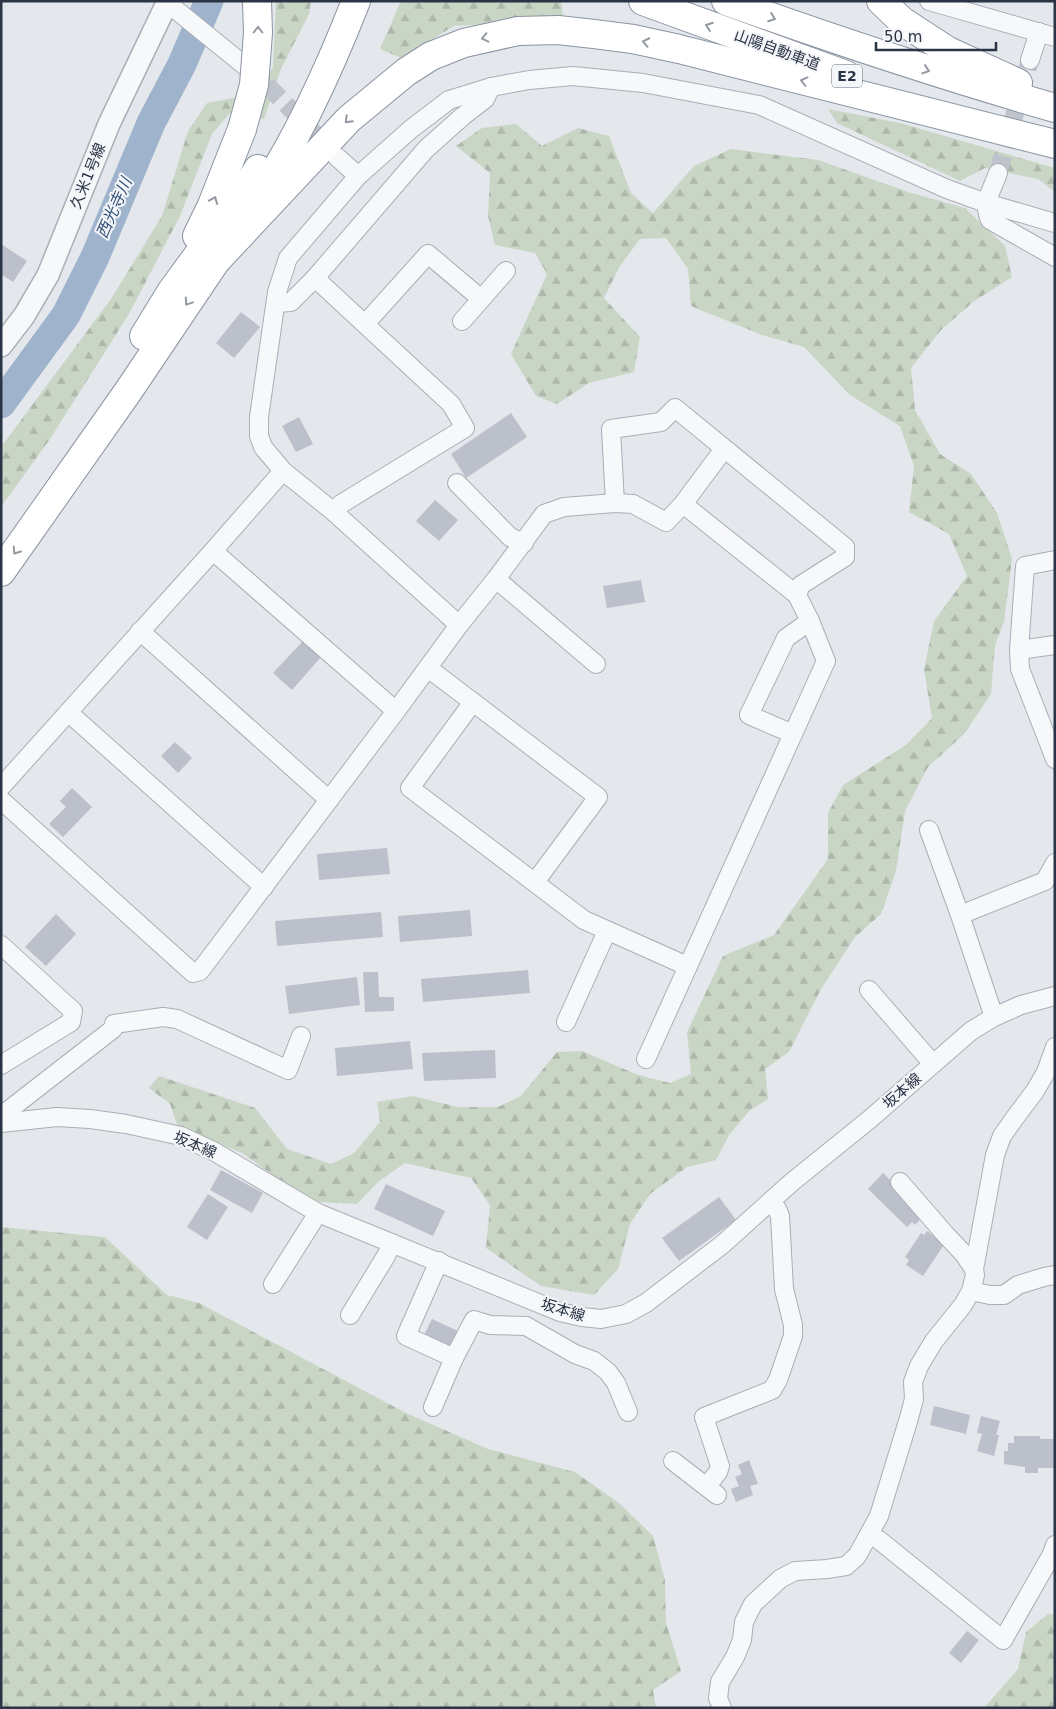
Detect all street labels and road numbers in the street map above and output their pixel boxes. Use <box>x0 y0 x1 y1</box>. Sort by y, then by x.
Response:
street label: 山陽自動車道 <box>732 26 822 74</box>
road number: E2 <box>832 64 862 88</box>
street label: 久米1号線 <box>67 140 109 212</box>
street label: 坂本線 <box>879 1069 925 1113</box>
street label: 坂本線 <box>171 1128 219 1162</box>
street label: 坂本線 <box>539 1295 587 1325</box>

